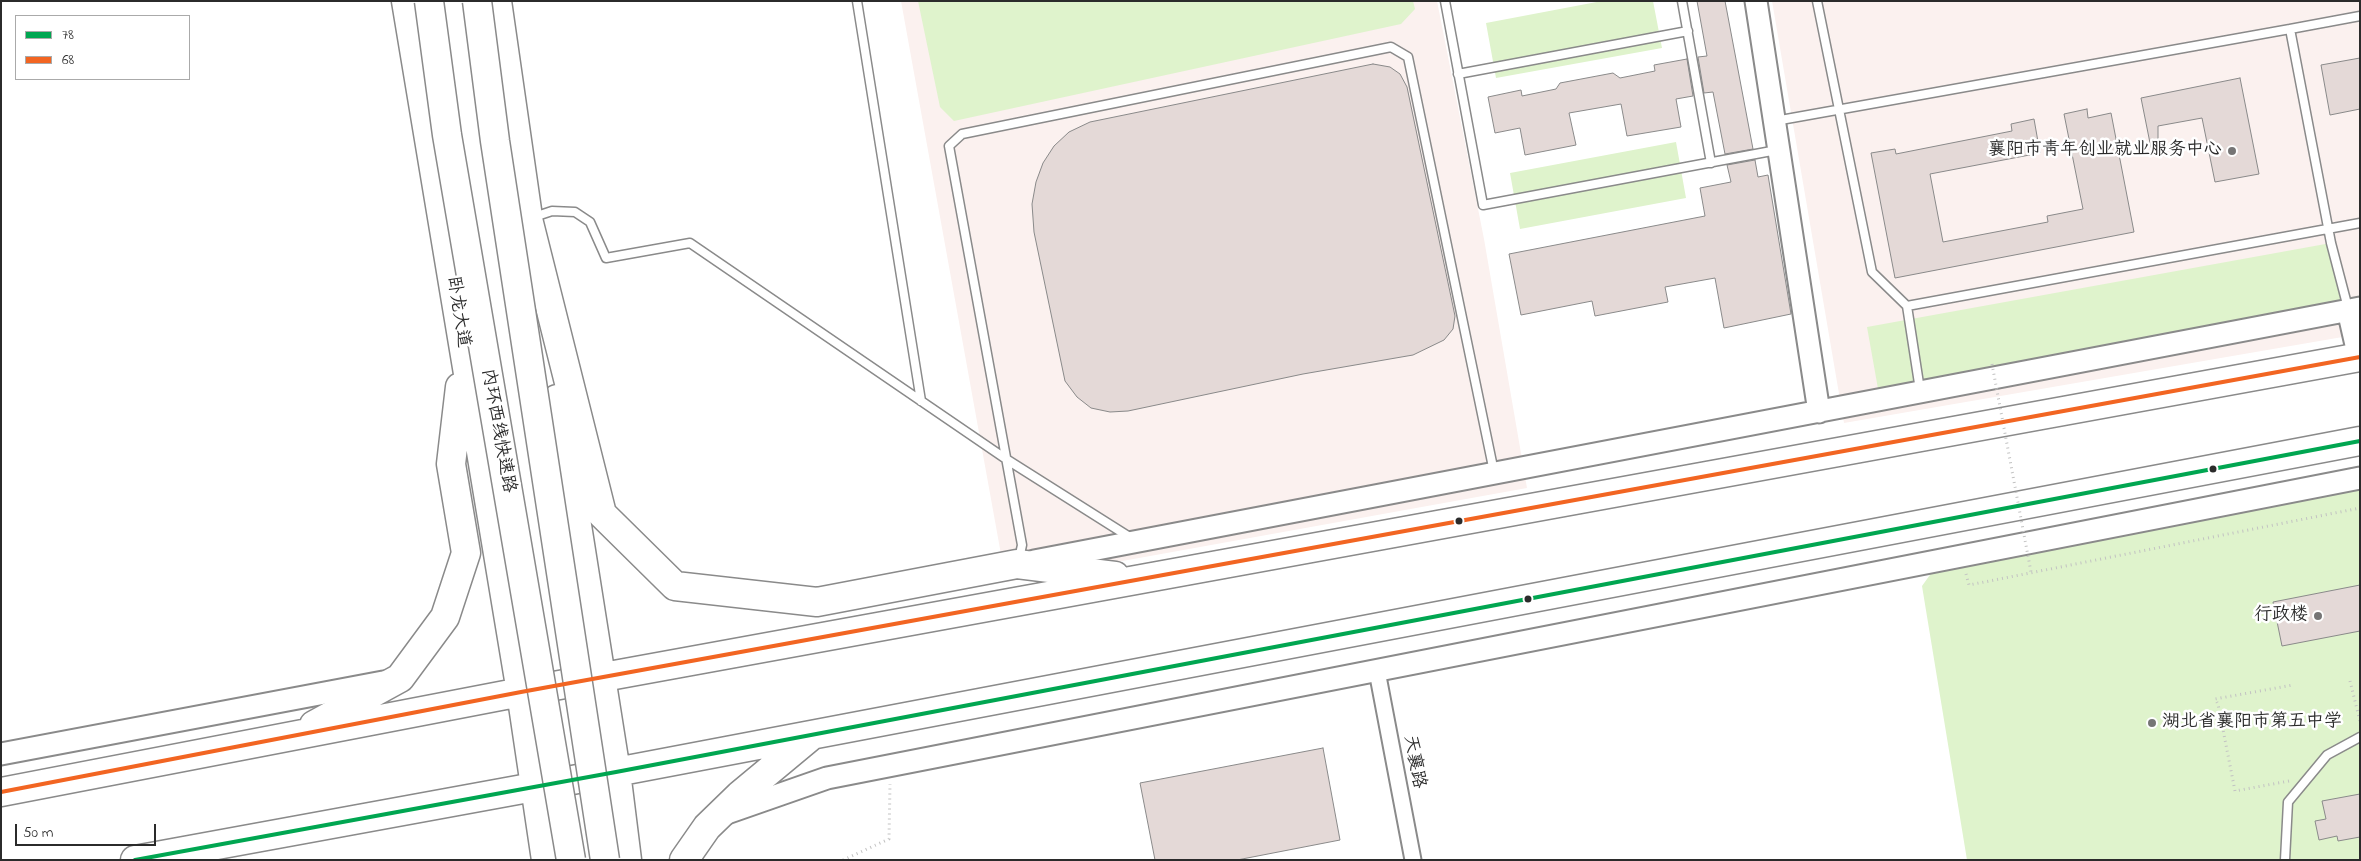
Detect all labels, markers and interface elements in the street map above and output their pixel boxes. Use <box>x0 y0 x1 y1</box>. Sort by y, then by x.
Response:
legend <box>15 15 190 80</box>
text: 78 <box>62 24 74 46</box>
text: 68 <box>62 49 74 71</box>
place label: 襄阳市青年创业就业服务中心 <box>1988 140 2222 162</box>
marker: 襄阳市青年创业就业服务中心 <box>2226 145 2238 157</box>
street label: 卧龙大道 <box>441 275 473 349</box>
street label: 内环西线快速路 <box>475 367 519 495</box>
unlabelled marker <box>2208 464 2218 474</box>
unlabelled marker <box>1454 516 1464 526</box>
unlabelled marker <box>1523 594 1533 604</box>
place label: 行政楼 <box>2254 605 2308 627</box>
marker: 行政楼 <box>2312 610 2324 622</box>
place label: 湖北省襄阳市第五中学 <box>2162 712 2342 734</box>
marker: 湖北省襄阳市第五中学 <box>2146 717 2158 729</box>
street label: 天襄路 <box>1397 733 1429 791</box>
scale bar <box>18 814 159 846</box>
text: 50 m <box>23 822 53 844</box>

